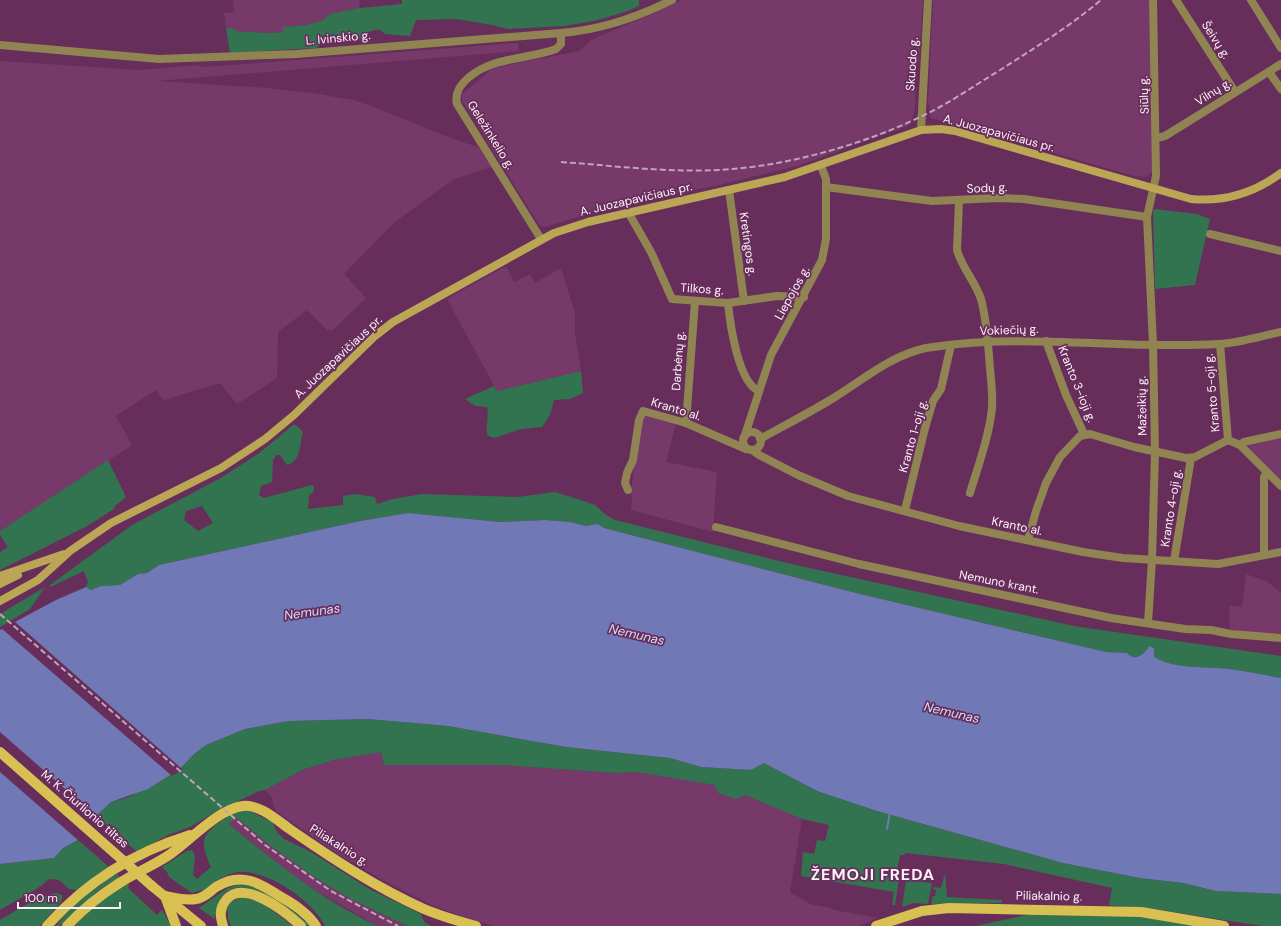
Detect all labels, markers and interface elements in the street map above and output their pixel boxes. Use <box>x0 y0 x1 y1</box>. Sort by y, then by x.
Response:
street label: Šeivų g. <box>1198 18 1234 62</box>
street label: L. Ivinskio g. <box>305 27 371 49</box>
street label: Skuodo g. <box>902 37 922 91</box>
street label: Siūlų g. <box>1135 75 1153 115</box>
street label: Vilnų g. <box>1192 75 1234 109</box>
street label: Geležinkelio g. <box>464 98 518 172</box>
street label: A. Juozapavičiaus pr. <box>941 110 1057 156</box>
street label: A. Juozapavičiaus pr. <box>578 178 694 220</box>
street label: Sodų g. <box>966 179 1008 197</box>
street label: Kretingos g. <box>736 211 760 277</box>
street label: Liepojos g. <box>771 263 813 323</box>
street label: Tilkos g. <box>680 280 724 298</box>
street label: A. Juozapavičiaus pr. <box>291 312 385 402</box>
street label: Vokiečių g. <box>979 321 1039 339</box>
street label: Darbėnų g. <box>668 331 688 391</box>
street label: Kranto 3-ioji g. <box>1054 343 1100 425</box>
street label: Kranto 5-oji g. <box>1201 353 1223 433</box>
street label: Mažeikių g. <box>1133 376 1151 436</box>
street label: Kranto al. <box>649 394 703 424</box>
street label: Kranto 1-oji g. <box>895 398 931 474</box>
street label: Kranto 4-oji g. <box>1157 468 1185 548</box>
street label: Kranto al. <box>990 513 1044 539</box>
street label: Nemuno krant. <box>958 566 1040 598</box>
water label: Nemunas <box>283 599 341 624</box>
water label: Nemunas <box>607 620 666 649</box>
water label: Nemunas <box>922 698 981 727</box>
street label: M. K. Čiurlionio tiltas <box>38 766 132 852</box>
street label: Piliakalnio g. <box>307 821 371 869</box>
district label: ŽEMOJI FREDA <box>811 864 935 885</box>
scale bar <box>18 884 120 910</box>
street label: Piliakalnio g. <box>1016 887 1082 905</box>
text: 100 m <box>24 890 58 906</box>

